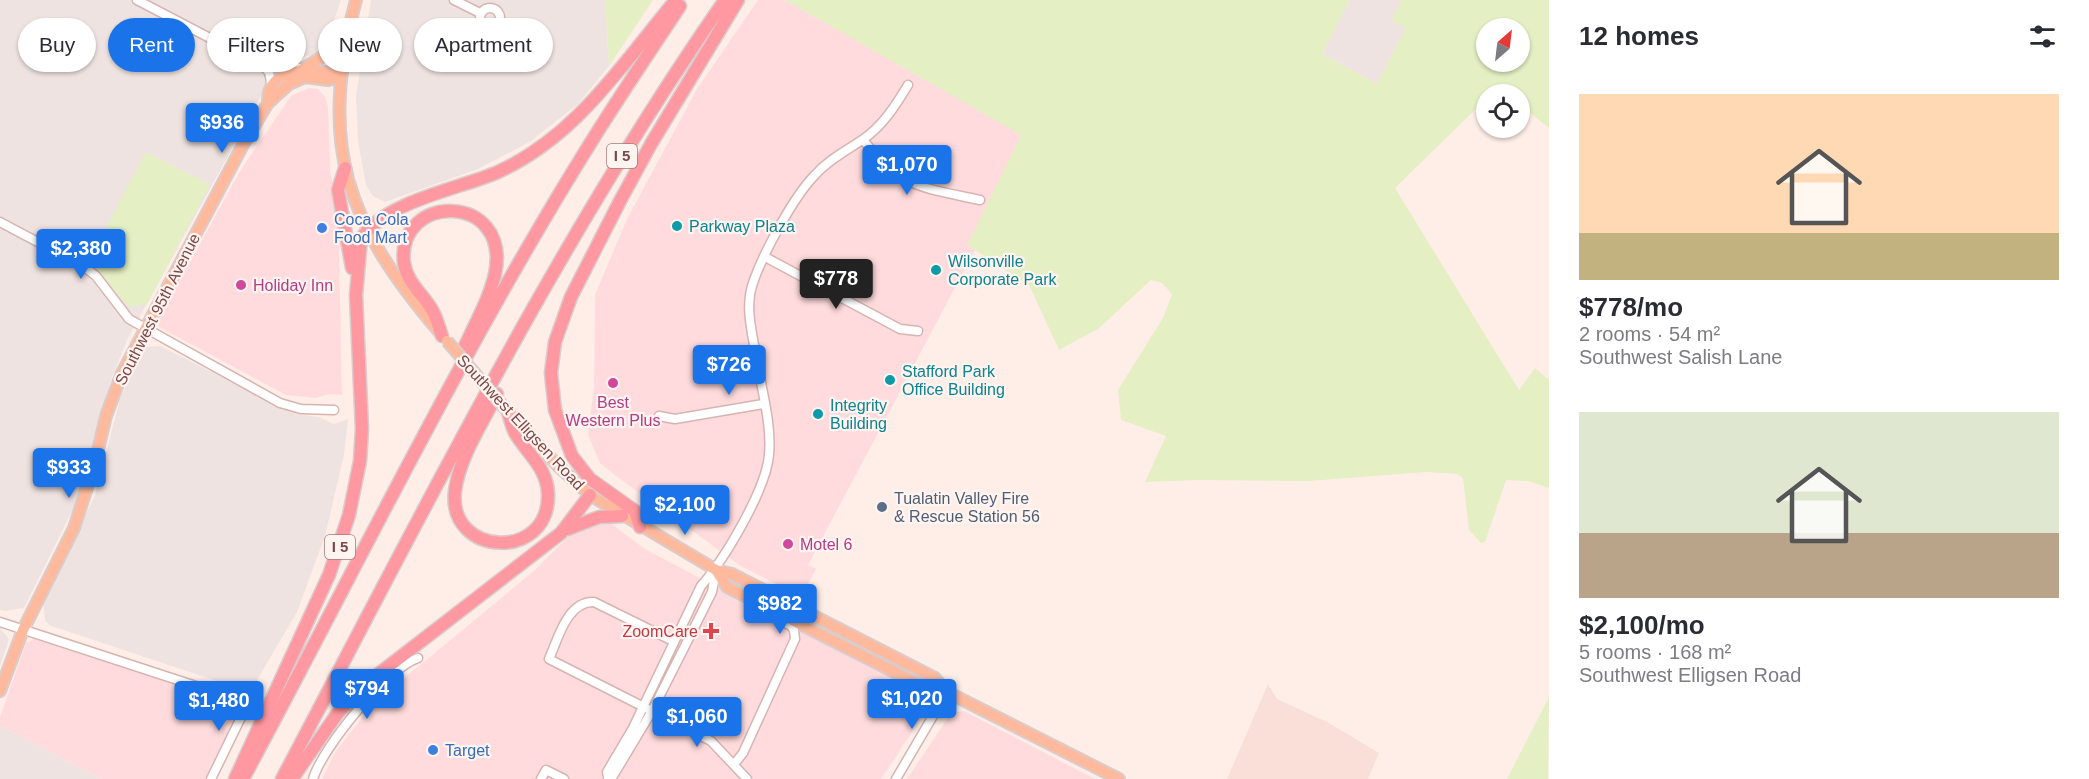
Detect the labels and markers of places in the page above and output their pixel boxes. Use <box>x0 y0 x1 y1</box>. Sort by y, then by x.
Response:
pin: $936 <box>186 103 258 154</box>
pin: $1,070 <box>858 145 956 196</box>
place label: Coca Cola Food Mart <box>334 211 409 246</box>
place label: Parkway Plaza <box>689 218 795 235</box>
marker: Parkway Plaza <box>670 219 684 233</box>
marker: Coca Cola Food Mart <box>315 221 329 235</box>
pin: $2,380 <box>32 229 130 280</box>
place label: Wilsonville Corporate Park <box>948 253 1057 288</box>
pin: $778 <box>800 259 872 310</box>
marker: Wilsonville Corporate Park <box>929 263 943 277</box>
place label: Holiday Inn <box>253 277 333 294</box>
marker: Holiday Inn <box>234 278 248 292</box>
pin: $726 <box>693 345 765 396</box>
place label: Stafford Park Office Building <box>902 363 1005 398</box>
marker: Stafford Park Office Building <box>883 373 897 387</box>
marker: Best Western Plus <box>606 376 620 390</box>
place label: Best Western Plus <box>566 394 660 429</box>
place label: Integrity Building <box>830 397 887 432</box>
marker: Integrity Building <box>811 407 825 421</box>
pin: $933 <box>33 448 105 499</box>
pin: $2,100 <box>636 485 734 536</box>
place label: Tualatin Valley Fire & Rescue Station 56 <box>894 490 1040 525</box>
marker: Tualatin Valley Fire & Rescue Station 56 <box>875 500 889 514</box>
place label: Motel 6 <box>800 536 853 553</box>
marker: Motel 6 <box>781 537 795 551</box>
pin: $982 <box>744 584 816 635</box>
marker: ZoomCare <box>702 622 720 640</box>
place label: ZoomCare <box>622 623 698 640</box>
pin: $794 <box>331 669 403 720</box>
pin: $1,020 <box>863 679 961 730</box>
pin: $1,480 <box>170 681 268 732</box>
pin: $1,060 <box>648 697 746 748</box>
place label: Target <box>445 742 490 759</box>
marker: Target <box>426 743 440 757</box>

